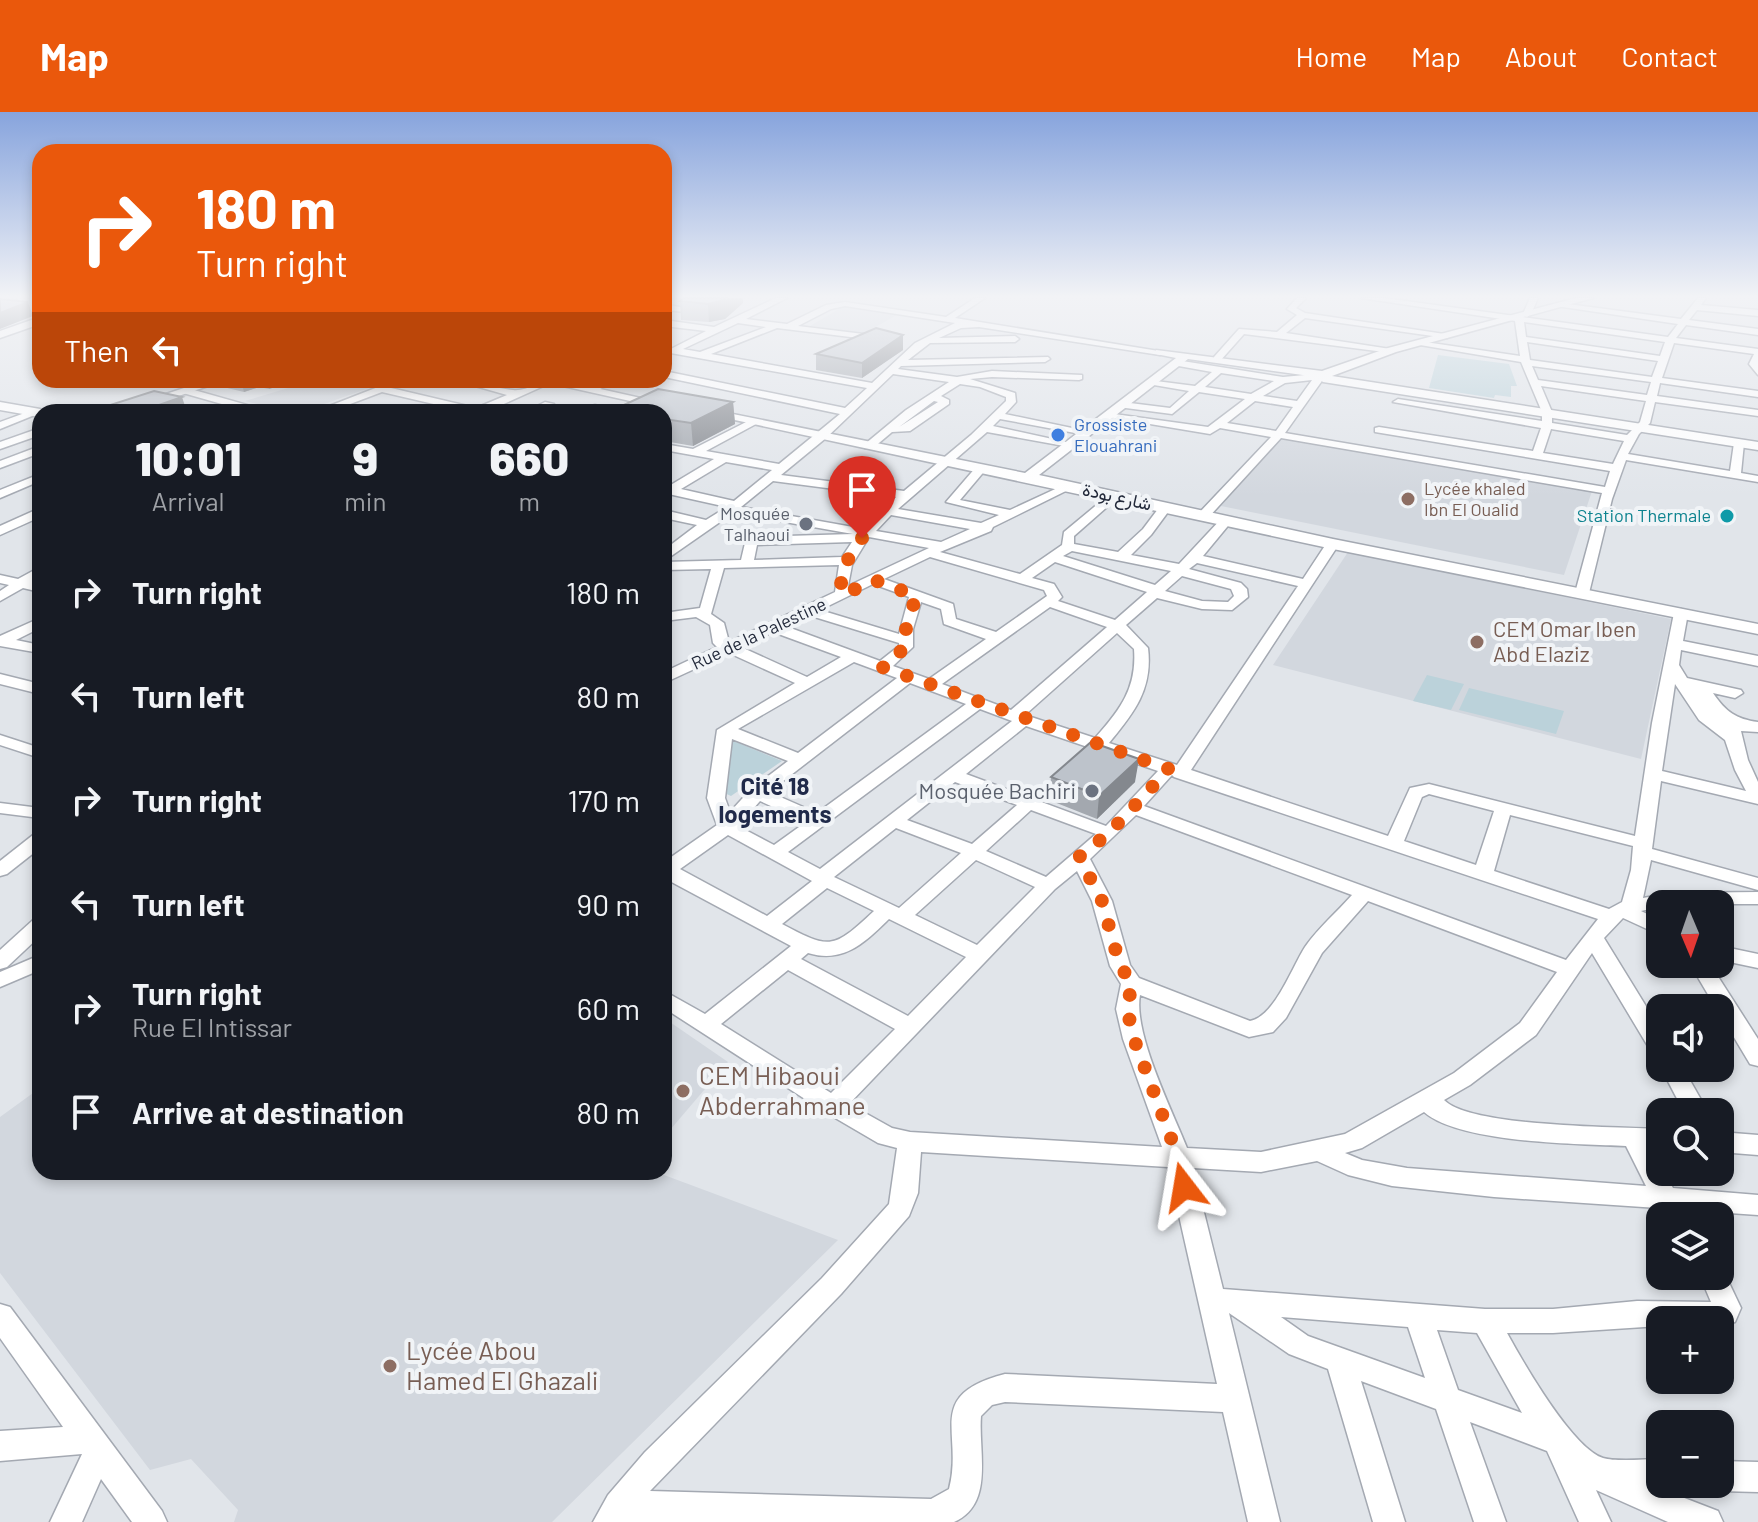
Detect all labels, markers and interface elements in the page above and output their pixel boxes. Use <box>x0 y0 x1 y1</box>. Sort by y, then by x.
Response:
text: Map <box>40 33 109 79</box>
text: Home <box>1296 39 1367 73</box>
text: Map <box>1411 39 1461 73</box>
text: About <box>1505 39 1577 73</box>
text: Contact <box>1621 39 1718 73</box>
text: 180 m <box>196 173 336 240</box>
icon: right <box>64 176 168 280</box>
text: Turn right <box>196 241 348 284</box>
icon: left <box>145 328 189 372</box>
text: Then <box>64 332 129 368</box>
place label: Grossiste Elouahrani <box>1074 413 1157 456</box>
marker: Grossiste Elouahrani <box>1049 426 1067 444</box>
text: 10:01 <box>135 428 241 486</box>
text: 9 <box>353 428 378 486</box>
text: 660 <box>489 428 569 486</box>
pin <box>828 456 896 538</box>
icon: arrive <box>840 468 884 512</box>
street label: شارع بودة <box>1080 477 1154 517</box>
place label: Lycée khaled Ibn El Oualid <box>1424 477 1526 520</box>
text: Arrival <box>152 485 224 516</box>
text: min <box>344 485 386 516</box>
text: m <box>518 485 540 516</box>
marker: Lycée khaled Ibn El Oualid <box>1399 490 1417 508</box>
place label: Mosquée Talhaoui <box>720 502 790 545</box>
place label: Station Thermale <box>1577 504 1711 526</box>
marker: Station Thermale <box>1718 507 1736 525</box>
marker: Mosquée Talhaoui <box>797 515 815 533</box>
icon: right <box>64 570 108 614</box>
text: Turn right <box>132 574 262 610</box>
text: 180 m <box>566 574 640 610</box>
street label: Rue de la Palestine <box>688 592 829 674</box>
place label: CEM Omar Iben Abd Elaziz <box>1493 615 1636 666</box>
marker: CEM Omar Iben Abd Elaziz <box>1468 633 1486 651</box>
icon: left <box>64 674 108 718</box>
text: Turn left <box>132 678 245 714</box>
text: 80 m <box>577 678 640 714</box>
district label: Cité 18 logements <box>718 771 832 828</box>
place label: Mosquée Bachiri <box>918 777 1076 803</box>
icon: right <box>64 778 108 822</box>
text: Turn right <box>132 782 262 818</box>
text: 170 m <box>568 782 640 818</box>
marker: Mosquée Bachiri <box>1083 782 1101 800</box>
icon: left <box>64 882 108 926</box>
text: Turn left <box>132 886 245 922</box>
text: 90 m <box>577 886 640 922</box>
north arrow <box>1646 890 1734 978</box>
map controls <box>1646 890 1734 1498</box>
text: Turn right <box>132 975 262 1011</box>
icon: right <box>64 986 108 1030</box>
text: 60 m <box>577 990 640 1026</box>
button: sound <box>1646 994 1734 1082</box>
text: Rue El Intissar <box>132 1011 292 1042</box>
place label: CEM Hibaoui Abderrahmane <box>699 1059 866 1120</box>
marker: CEM Hibaoui Abderrahmane <box>674 1082 692 1100</box>
icon: arrive <box>64 1090 108 1134</box>
text: Arrive at destination <box>132 1094 404 1130</box>
text: 80 m <box>577 1094 640 1130</box>
button: search <box>1646 1098 1734 1186</box>
position arrow <box>1142 1145 1226 1229</box>
button: layers <box>1646 1202 1734 1290</box>
button: + <box>1646 1306 1734 1394</box>
place label: Lycée Abou Hamed El Ghazali <box>406 1334 598 1395</box>
marker: Lycée Abou Hamed El Ghazali <box>381 1357 399 1375</box>
button: − <box>1646 1410 1734 1498</box>

